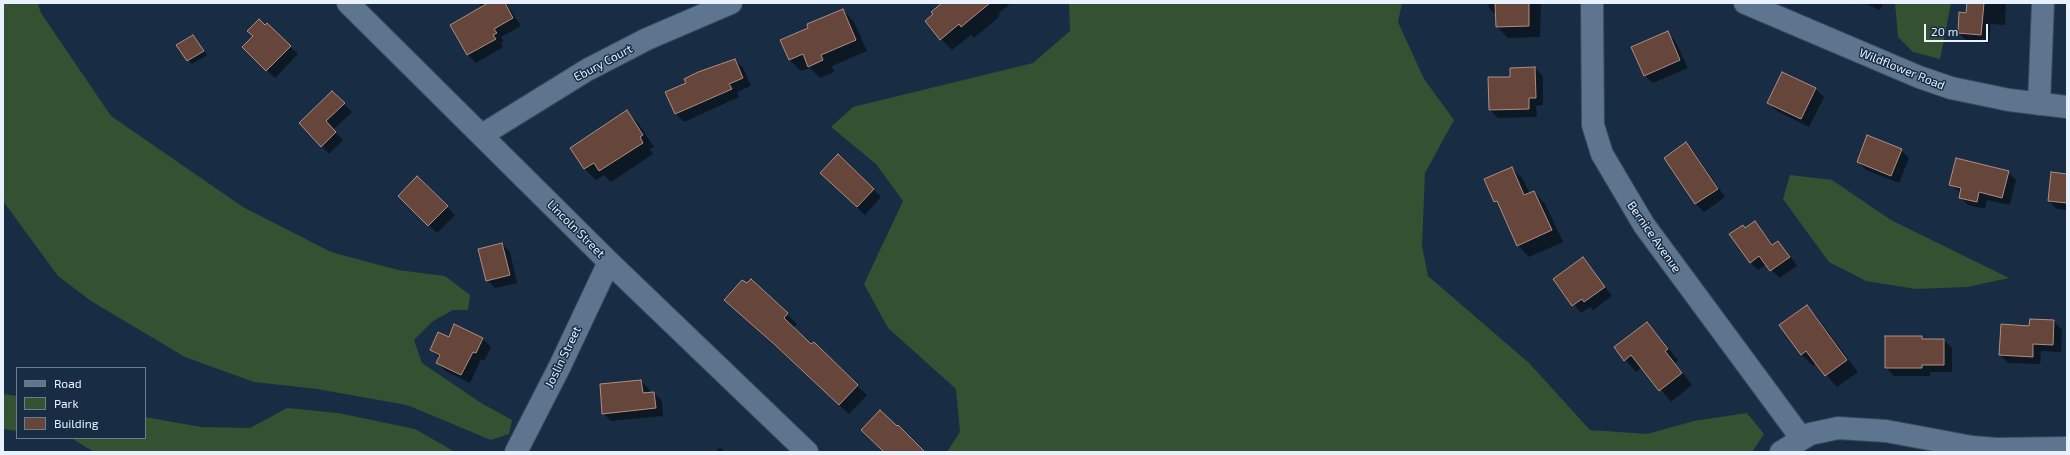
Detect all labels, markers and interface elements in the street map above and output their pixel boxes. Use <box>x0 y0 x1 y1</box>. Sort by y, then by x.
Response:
scale bar <box>1926 16 1990 42</box>
text: 20 m <box>1931 24 1958 38</box>
street label: Ebury Court <box>571 42 635 84</box>
street label: Wildflower Road <box>1857 45 1947 93</box>
street label: Lincoln Street <box>544 197 608 261</box>
street label: Bernice Avenue <box>1624 199 1684 275</box>
street label: Joslin Street <box>542 324 584 390</box>
legend <box>16 367 146 439</box>
text: Road <box>54 376 82 390</box>
text: Park <box>54 396 79 410</box>
text: Building <box>54 416 98 430</box>

